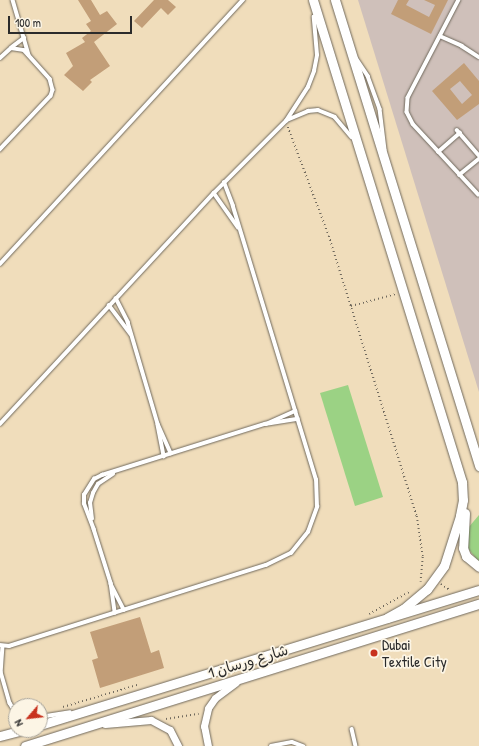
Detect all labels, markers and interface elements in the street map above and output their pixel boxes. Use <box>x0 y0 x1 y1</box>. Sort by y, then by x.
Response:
scale bar <box>10 8 134 34</box>
text: 100 m <box>15 14 41 31</box>
place label: Dubai Textile City <box>382 635 447 670</box>
street label: شارع ورسان 1 <box>206 640 290 682</box>
marker: Dubai Textile City <box>369 648 379 658</box>
north arrow <box>8 698 48 738</box>
text: N <box>11 717 26 729</box>

